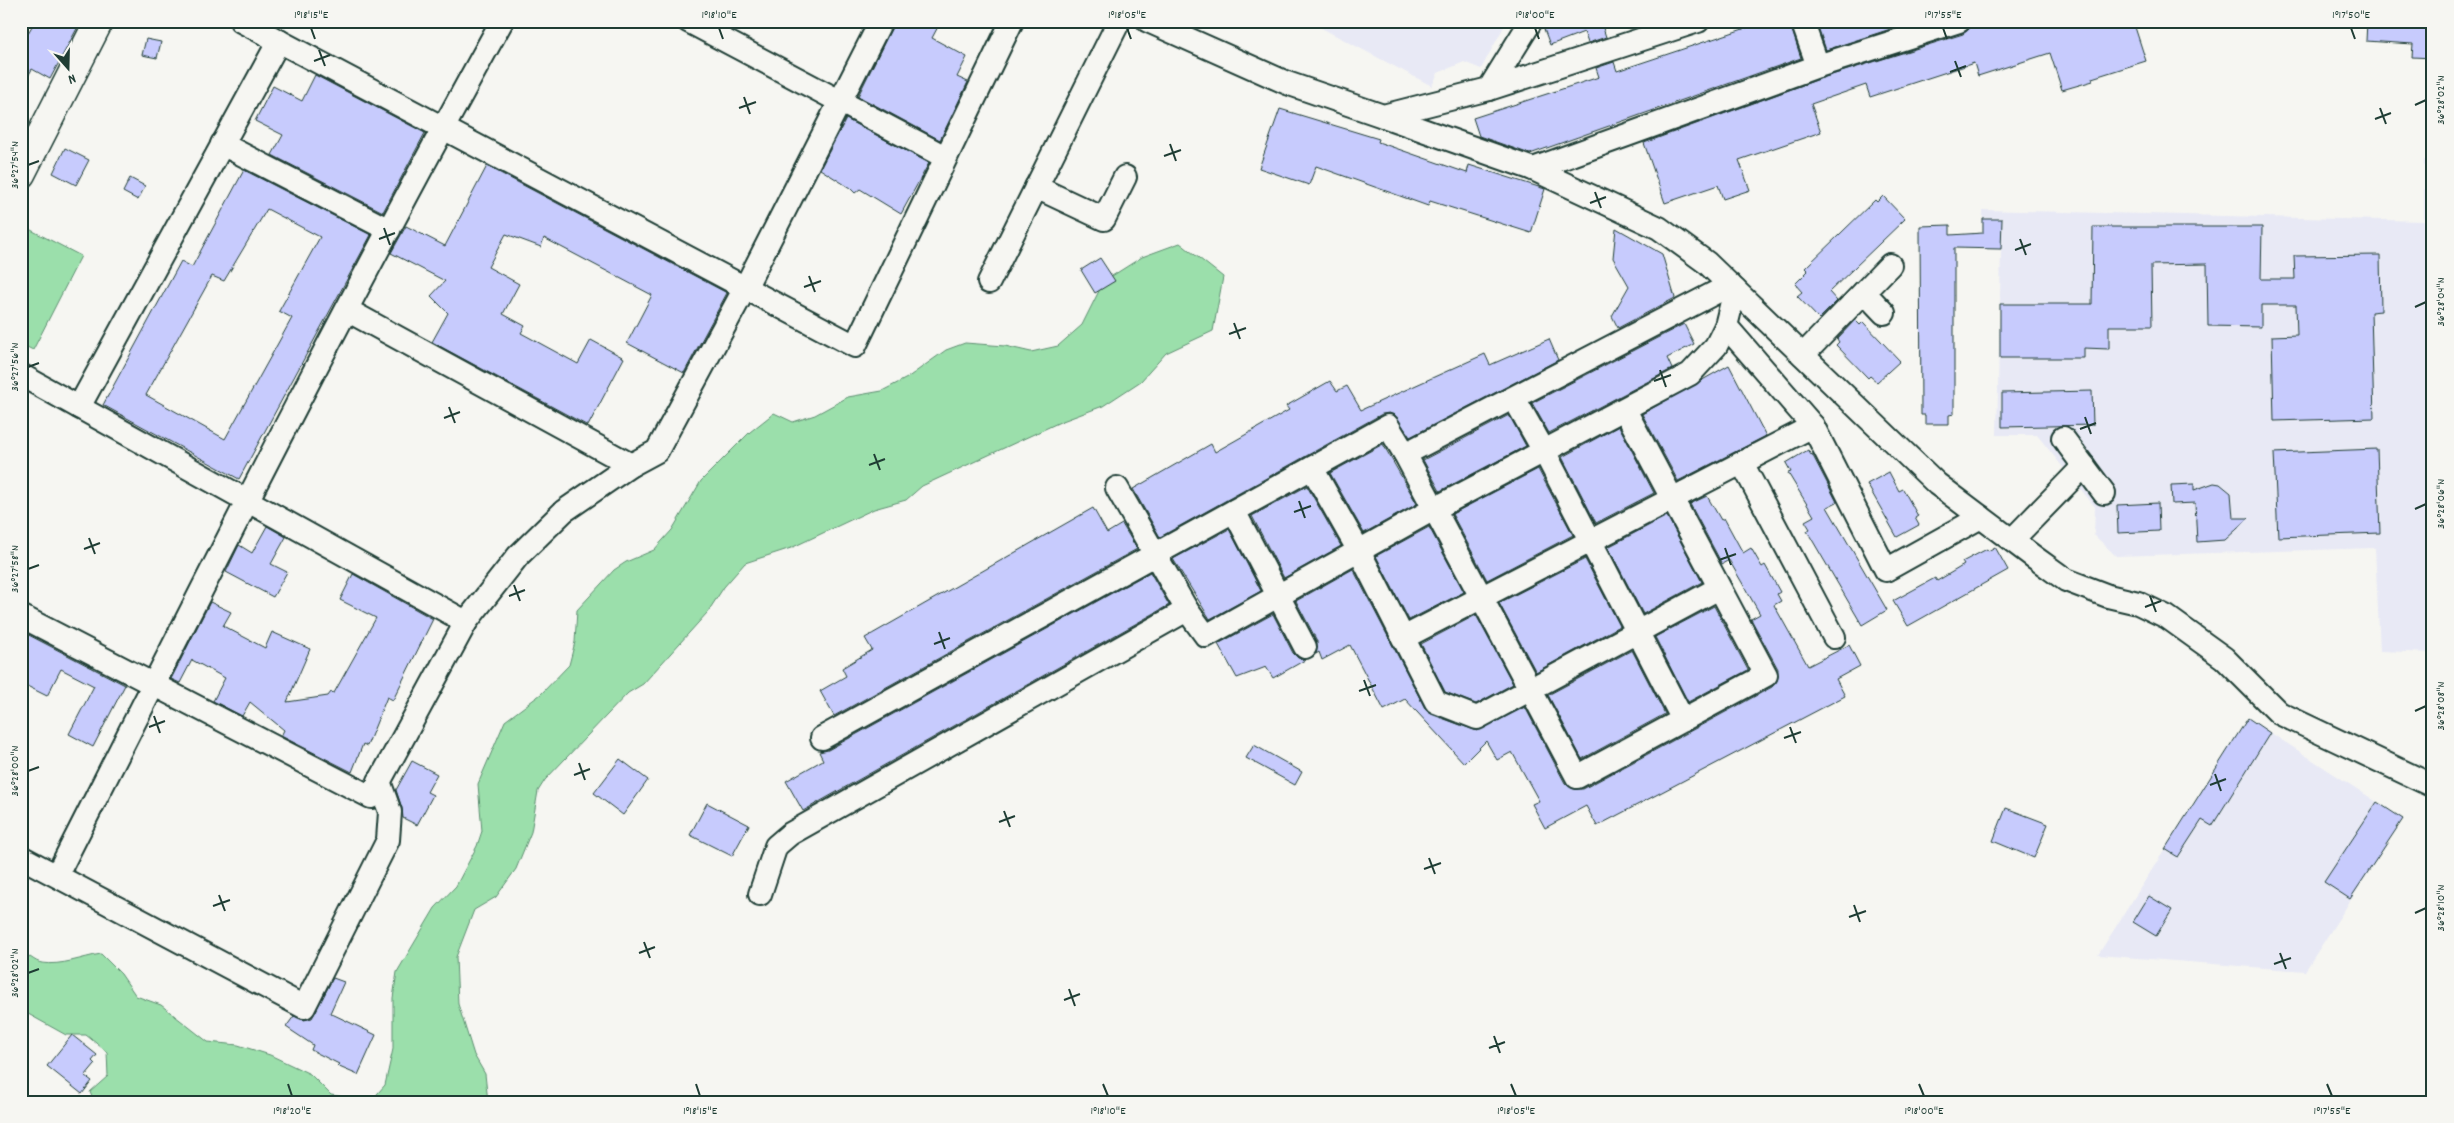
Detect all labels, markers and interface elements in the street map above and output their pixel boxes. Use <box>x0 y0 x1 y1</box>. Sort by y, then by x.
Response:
text: 1°18'15"E <box>294 7 329 24</box>
text: 1°18'10"E <box>701 7 737 24</box>
text: 1°18'05"E <box>1108 7 1147 24</box>
text: 1°18'00"E <box>1515 7 1555 24</box>
text: 1°17'55"E <box>1925 7 1962 24</box>
text: 1°17'50"E <box>2332 7 2370 24</box>
north arrow <box>42 42 92 92</box>
text: N <box>65 68 78 89</box>
text: 36°28'02"N <box>2433 75 2450 125</box>
text: 36°27'54"N <box>7 141 24 189</box>
text: 36°28'04"N <box>2433 277 2450 327</box>
text: 36°27'56"N <box>7 342 24 391</box>
text: 36°28'06"N <box>2433 479 2450 529</box>
text: 36°27'58"N <box>7 545 24 593</box>
text: 36°28'08"N <box>2433 681 2450 731</box>
text: 36°28'00"N <box>7 746 24 796</box>
text: 36°28'10"N <box>2433 885 2450 931</box>
text: 36°28'02"N <box>7 948 24 998</box>
text: 1°18'20"E <box>273 1103 311 1120</box>
text: 1°18'15"E <box>683 1103 718 1120</box>
text: 1°18'10"E <box>1090 1103 1126 1120</box>
text: 1°18'05"E <box>1497 1103 1536 1120</box>
text: 1°18'00"E <box>1904 1103 1944 1120</box>
text: 1°17'55"E <box>2314 1103 2351 1120</box>

